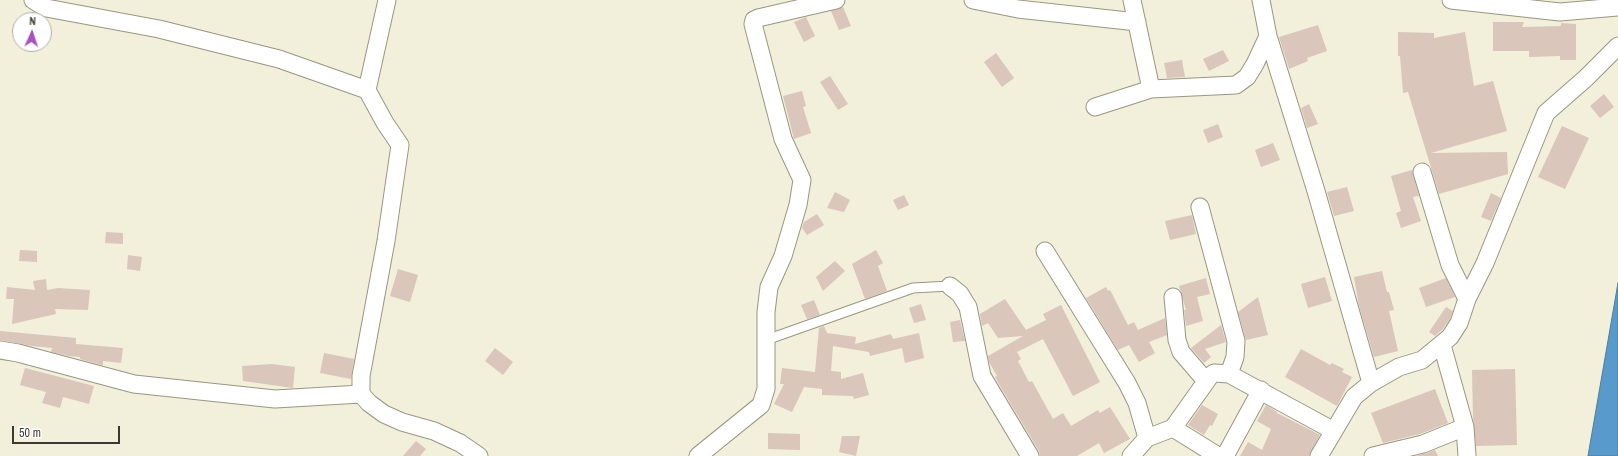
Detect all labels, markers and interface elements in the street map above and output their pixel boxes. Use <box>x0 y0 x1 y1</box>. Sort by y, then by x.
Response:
north arrow <box>12 12 52 52</box>
text: N <box>29 14 36 28</box>
scale bar <box>14 418 122 444</box>
text: 50 m <box>19 425 41 441</box>

